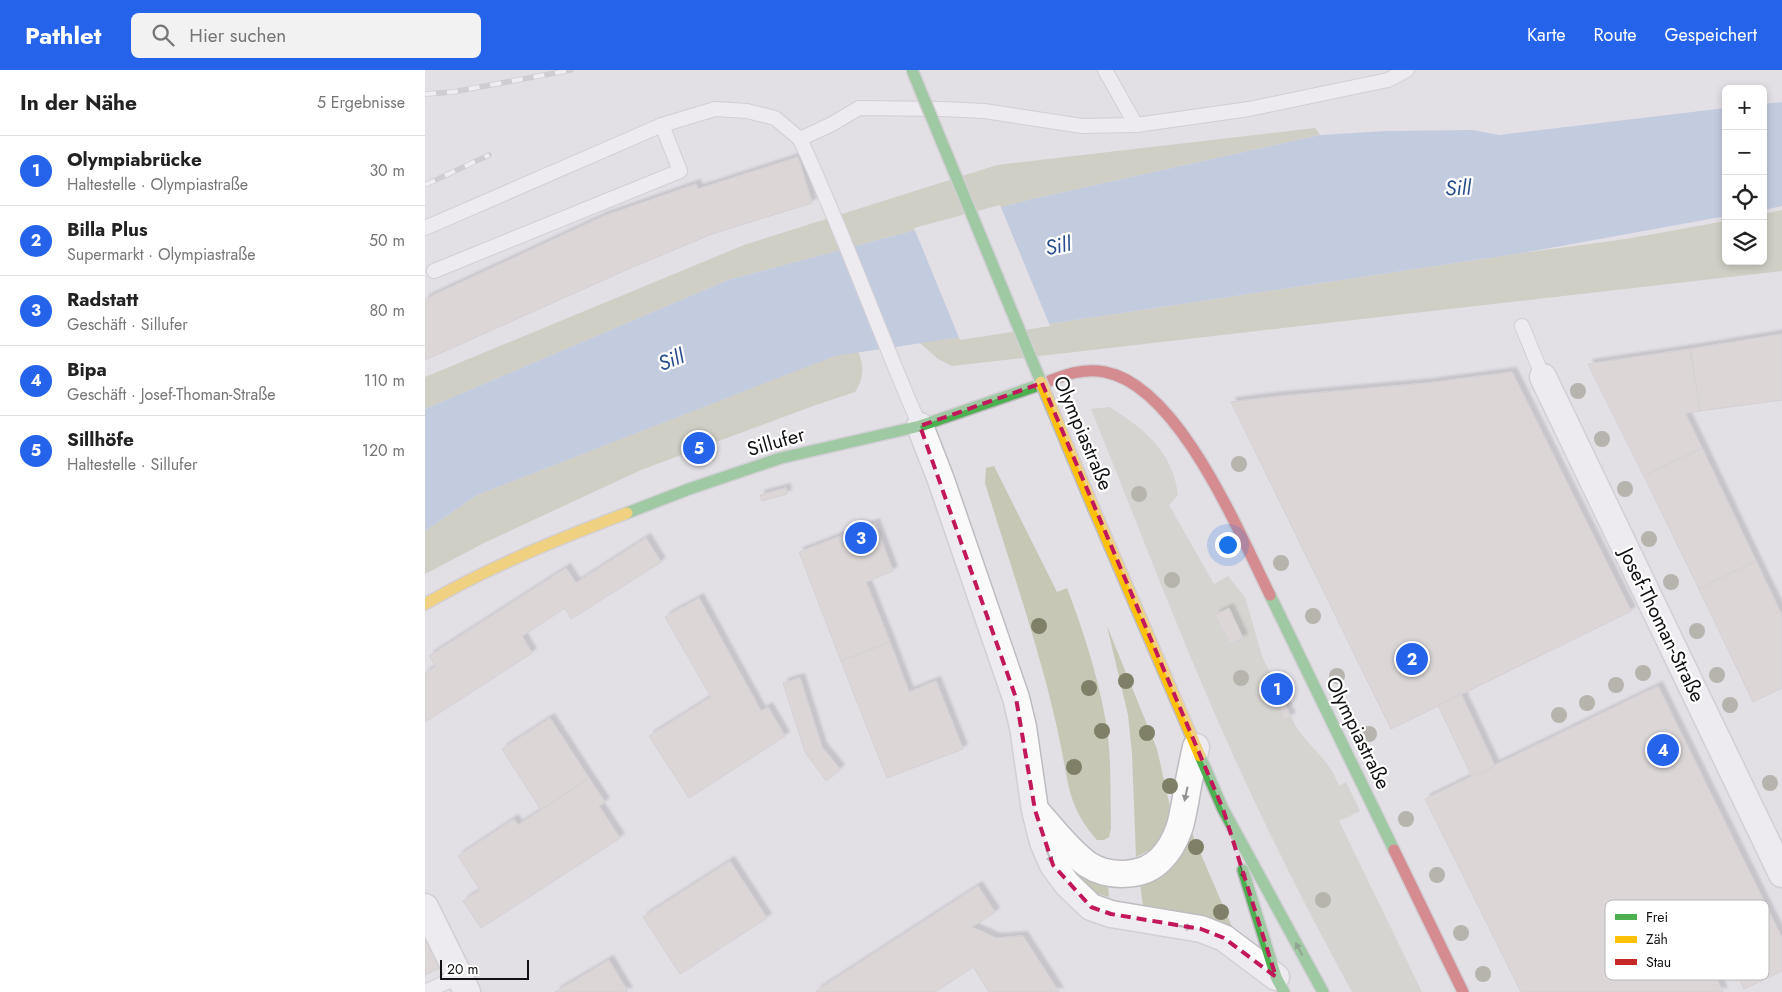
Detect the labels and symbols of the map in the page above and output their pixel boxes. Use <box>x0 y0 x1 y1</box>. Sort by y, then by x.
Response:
water label: Sill <box>1445 173 1473 203</box>
water label: Sill <box>1042 229 1075 263</box>
water label: Sill <box>654 341 690 379</box>
street label: Olympiastraße <box>1046 371 1120 495</box>
street label: Sillufer <box>744 420 808 464</box>
pin: 5 <box>683 429 715 467</box>
pin: 3 <box>845 519 877 557</box>
your location <box>1215 532 1241 558</box>
street label: Josef-Thoman-Straße <box>1611 540 1712 707</box>
pin: 2 <box>1396 640 1428 678</box>
pin: 1 <box>1261 670 1293 708</box>
street label: Olympiastraße <box>1318 672 1398 794</box>
pin: 4 <box>1647 731 1679 769</box>
one-way arrow <box>1182 787 1190 803</box>
one-way arrow <box>1045 849 1053 864</box>
one-way arrow <box>1240 865 1248 880</box>
legend <box>1605 900 1769 980</box>
text: Frei <box>1646 907 1668 927</box>
one-way arrow <box>1177 923 1193 931</box>
text: Zäh <box>1646 929 1668 949</box>
one-way arrow <box>1295 942 1304 956</box>
text: Stau <box>1646 952 1671 972</box>
scale bar <box>440 957 529 980</box>

